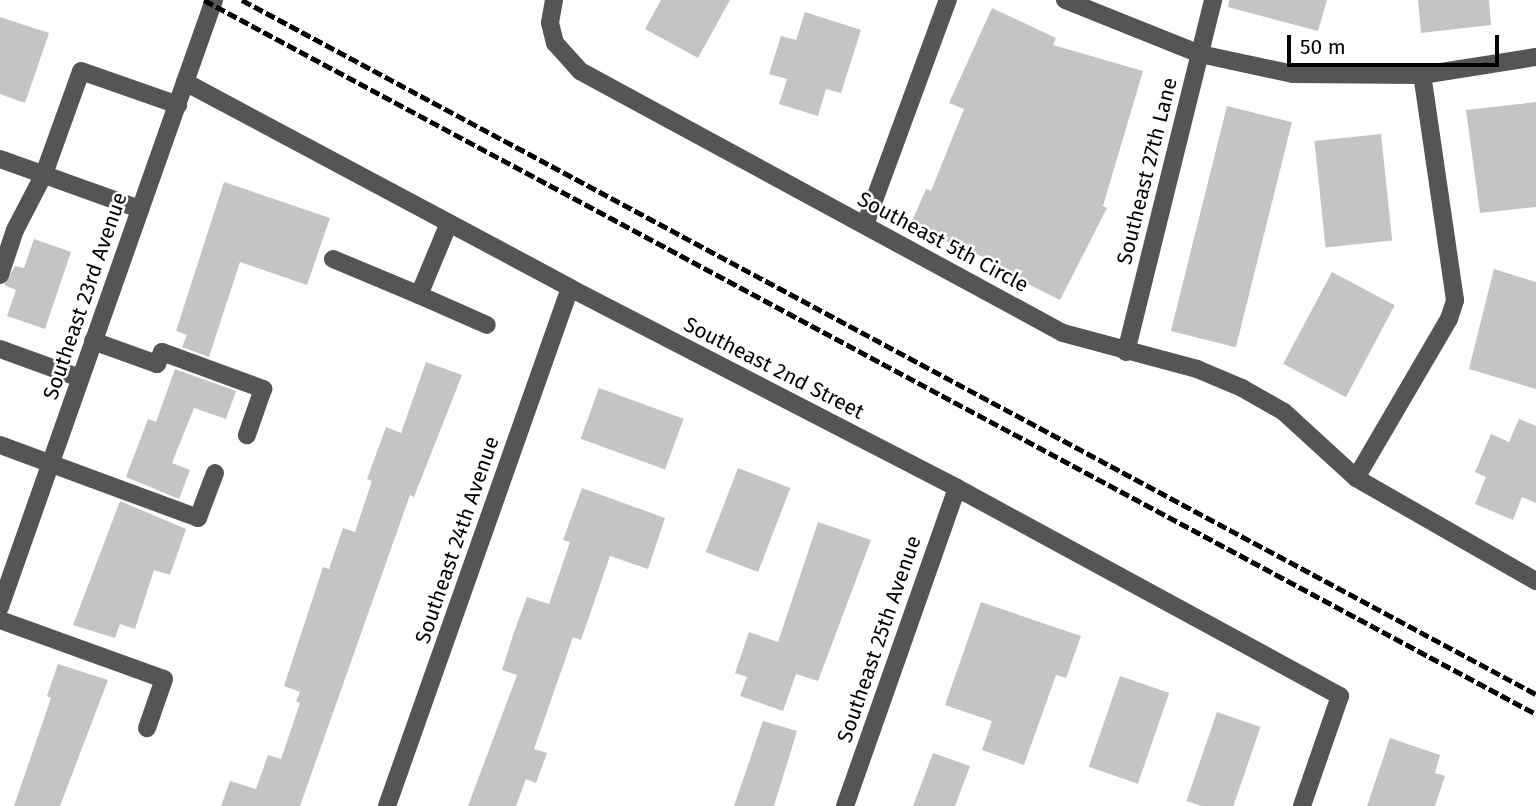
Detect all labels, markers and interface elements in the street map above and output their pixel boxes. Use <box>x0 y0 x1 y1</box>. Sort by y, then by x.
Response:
scale bar <box>1291 21 1503 65</box>
text: 50 m <box>1300 34 1346 60</box>
street label: Southeast 27th Lane <box>1112 75 1182 267</box>
street label: Southeast 5th Circle <box>853 186 1033 298</box>
street label: Southeast 23rd Avenue <box>38 189 132 403</box>
street label: Southeast 2nd Street <box>680 312 868 424</box>
street label: Southeast 24th Avenue <box>410 433 504 647</box>
street label: Southeast 25th Avenue <box>832 532 926 746</box>

